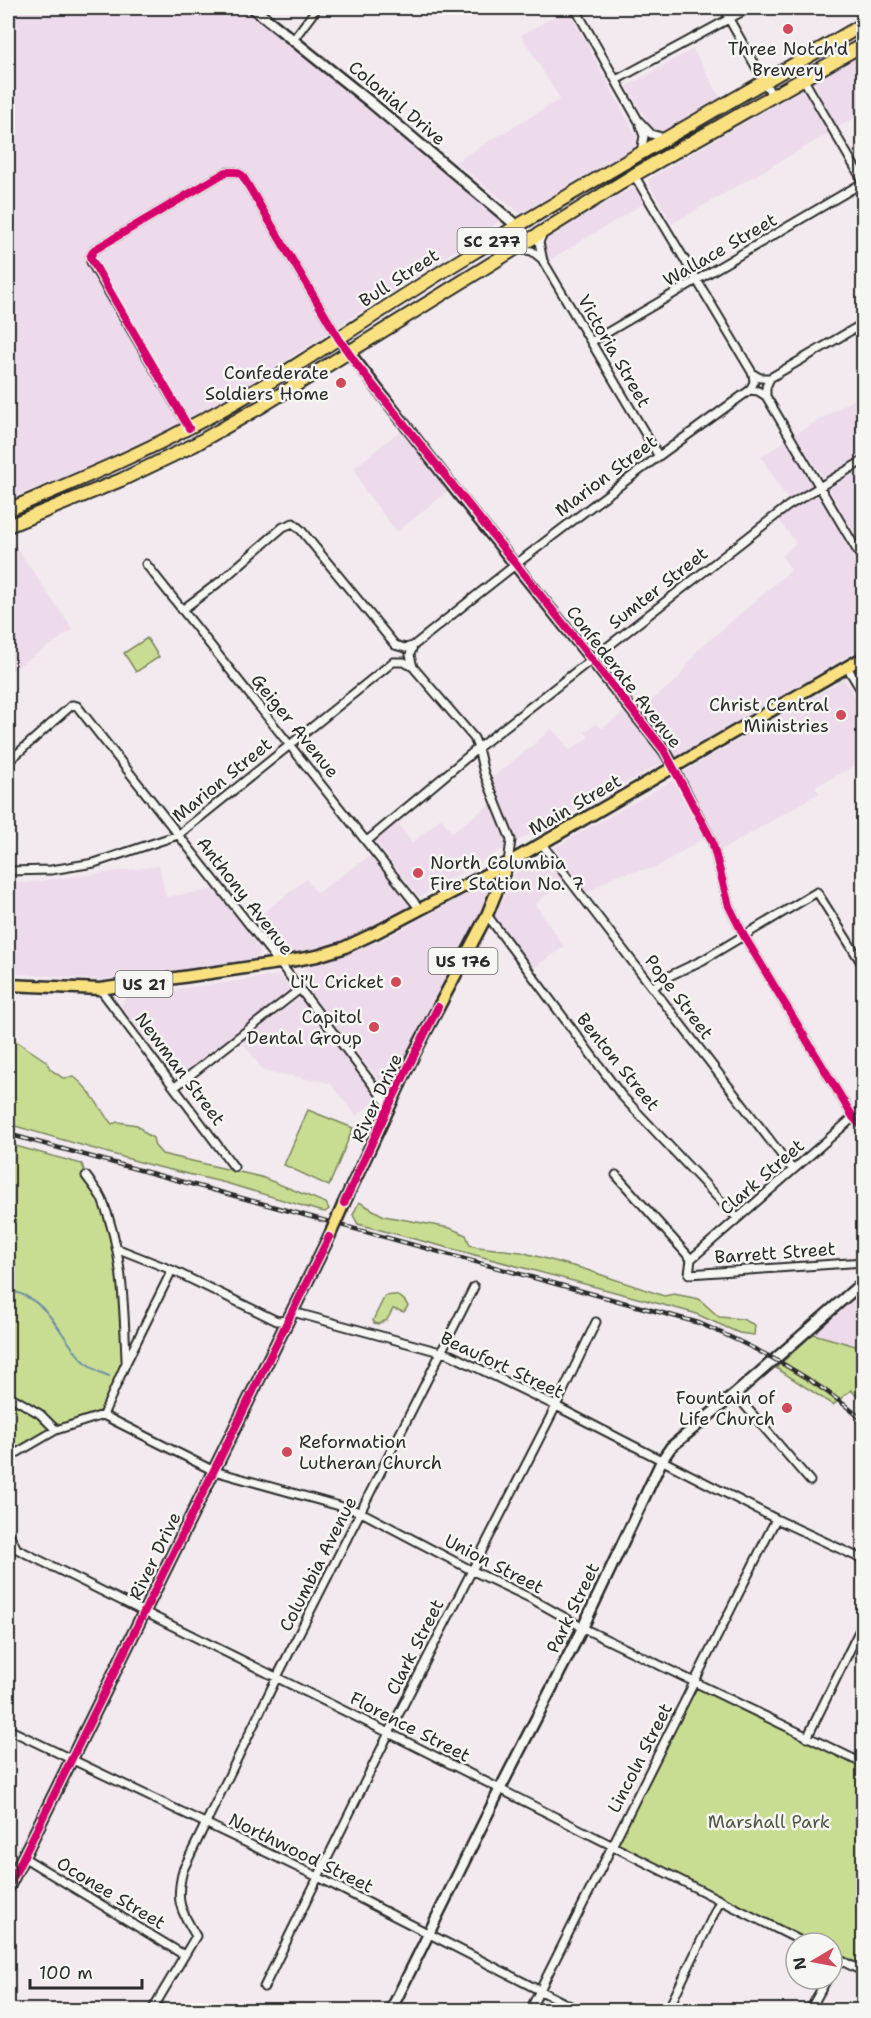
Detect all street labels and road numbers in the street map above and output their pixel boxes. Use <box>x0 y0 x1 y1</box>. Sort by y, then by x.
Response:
street label: Colonial Drive <box>343 55 451 151</box>
street label: Wallace Street <box>659 208 781 292</box>
road number: SC 277 <box>458 228 526 254</box>
street label: Bull Street <box>354 243 444 313</box>
street label: Victoria Street <box>572 290 656 412</box>
street label: Marion Street <box>550 430 662 522</box>
street label: Sumter Street <box>603 542 713 634</box>
street label: Confederate Avenue <box>561 601 687 753</box>
street label: Geiger Avenue <box>246 669 344 783</box>
street label: Marion Street <box>167 732 277 828</box>
street label: Main Street <box>524 769 626 841</box>
street label: Anthony Avenue <box>191 832 299 960</box>
road number: US 176 <box>428 948 498 974</box>
street label: Pope Street <box>639 950 719 1044</box>
road number: US 21 <box>116 971 172 997</box>
street label: Newman Street <box>130 1008 231 1131</box>
street label: Benton Street <box>571 1008 665 1116</box>
street label: River Drive <box>346 1050 408 1146</box>
street label: Clark Street <box>715 1134 809 1220</box>
street label: Barrett Street <box>714 1237 836 1269</box>
street label: Beaufort Street <box>436 1326 568 1404</box>
street label: Columbia Avenue <box>274 1492 362 1636</box>
street label: River Drive <box>123 1508 187 1604</box>
street label: Union Street <box>440 1529 548 1599</box>
street label: Park Street <box>541 1559 605 1657</box>
street label: Clark Street <box>381 1595 449 1699</box>
street label: Florence Street <box>346 1686 474 1768</box>
street label: Lincoln Street <box>602 1699 678 1817</box>
street label: Northwood Street <box>225 1808 378 1899</box>
street label: Oconee Street <box>52 1851 170 1935</box>

